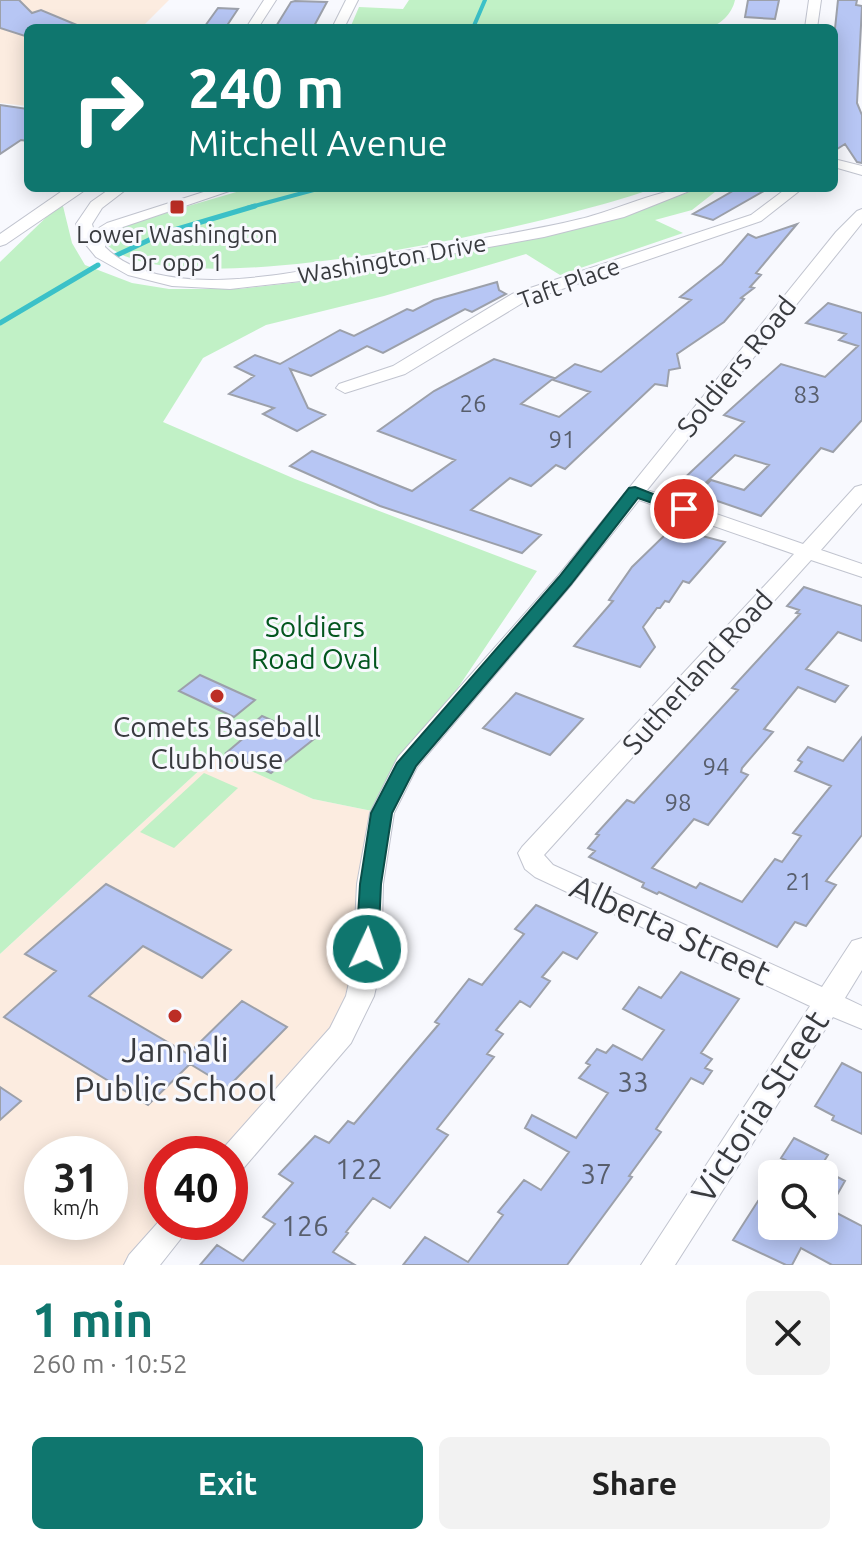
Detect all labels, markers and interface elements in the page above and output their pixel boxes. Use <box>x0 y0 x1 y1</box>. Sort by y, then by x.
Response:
icon: right <box>56 56 160 160</box>
text: 240 m <box>188 56 344 119</box>
text: Mitchell Avenue <box>188 122 448 163</box>
marker: Lower Washington Dr opp 1 <box>168 198 186 216</box>
place label: Lower Washington Dr opp 1 <box>76 221 278 276</box>
street label: Washington Drive <box>296 229 488 289</box>
street label: Taft Place <box>514 252 624 314</box>
street label: Soldiers Road <box>670 290 802 442</box>
house number: 83 <box>793 381 821 408</box>
house number: 26 <box>459 390 487 417</box>
house number: 91 <box>548 426 576 453</box>
pin <box>650 475 718 543</box>
icon: arrive <box>662 487 706 531</box>
street label: Sutherland Road <box>616 584 778 760</box>
park label: Soldiers Road Oval <box>251 611 379 674</box>
marker: Comets Baseball Clubhouse <box>208 687 226 705</box>
place label: Comets Baseball Clubhouse <box>113 711 321 774</box>
house number: 94 <box>702 753 730 780</box>
house number: 98 <box>664 789 692 816</box>
street label: Alberta Street <box>565 866 777 992</box>
house number: 21 <box>785 868 813 895</box>
position arrow <box>325 907 409 991</box>
street label: Victoria Street <box>683 1003 835 1209</box>
marker: Jannali Public School <box>166 1007 184 1025</box>
place label: Jannali Public School <box>74 1030 276 1107</box>
house number: 33 <box>617 1066 649 1097</box>
speed limit sign: 40 <box>144 1136 248 1240</box>
house number: 122 <box>335 1153 383 1184</box>
text: 31 <box>53 1155 99 1200</box>
house number: 37 <box>580 1158 612 1189</box>
map controls <box>758 1160 838 1240</box>
button: search <box>758 1160 838 1240</box>
text: km/h <box>53 1196 99 1219</box>
house number: 126 <box>281 1210 329 1241</box>
button: close <box>746 1291 830 1375</box>
text: 1 min <box>32 1292 153 1346</box>
text: 260 m · 10:52 <box>32 1349 188 1378</box>
button: Exit <box>32 1437 423 1529</box>
button: Share <box>439 1437 830 1529</box>

